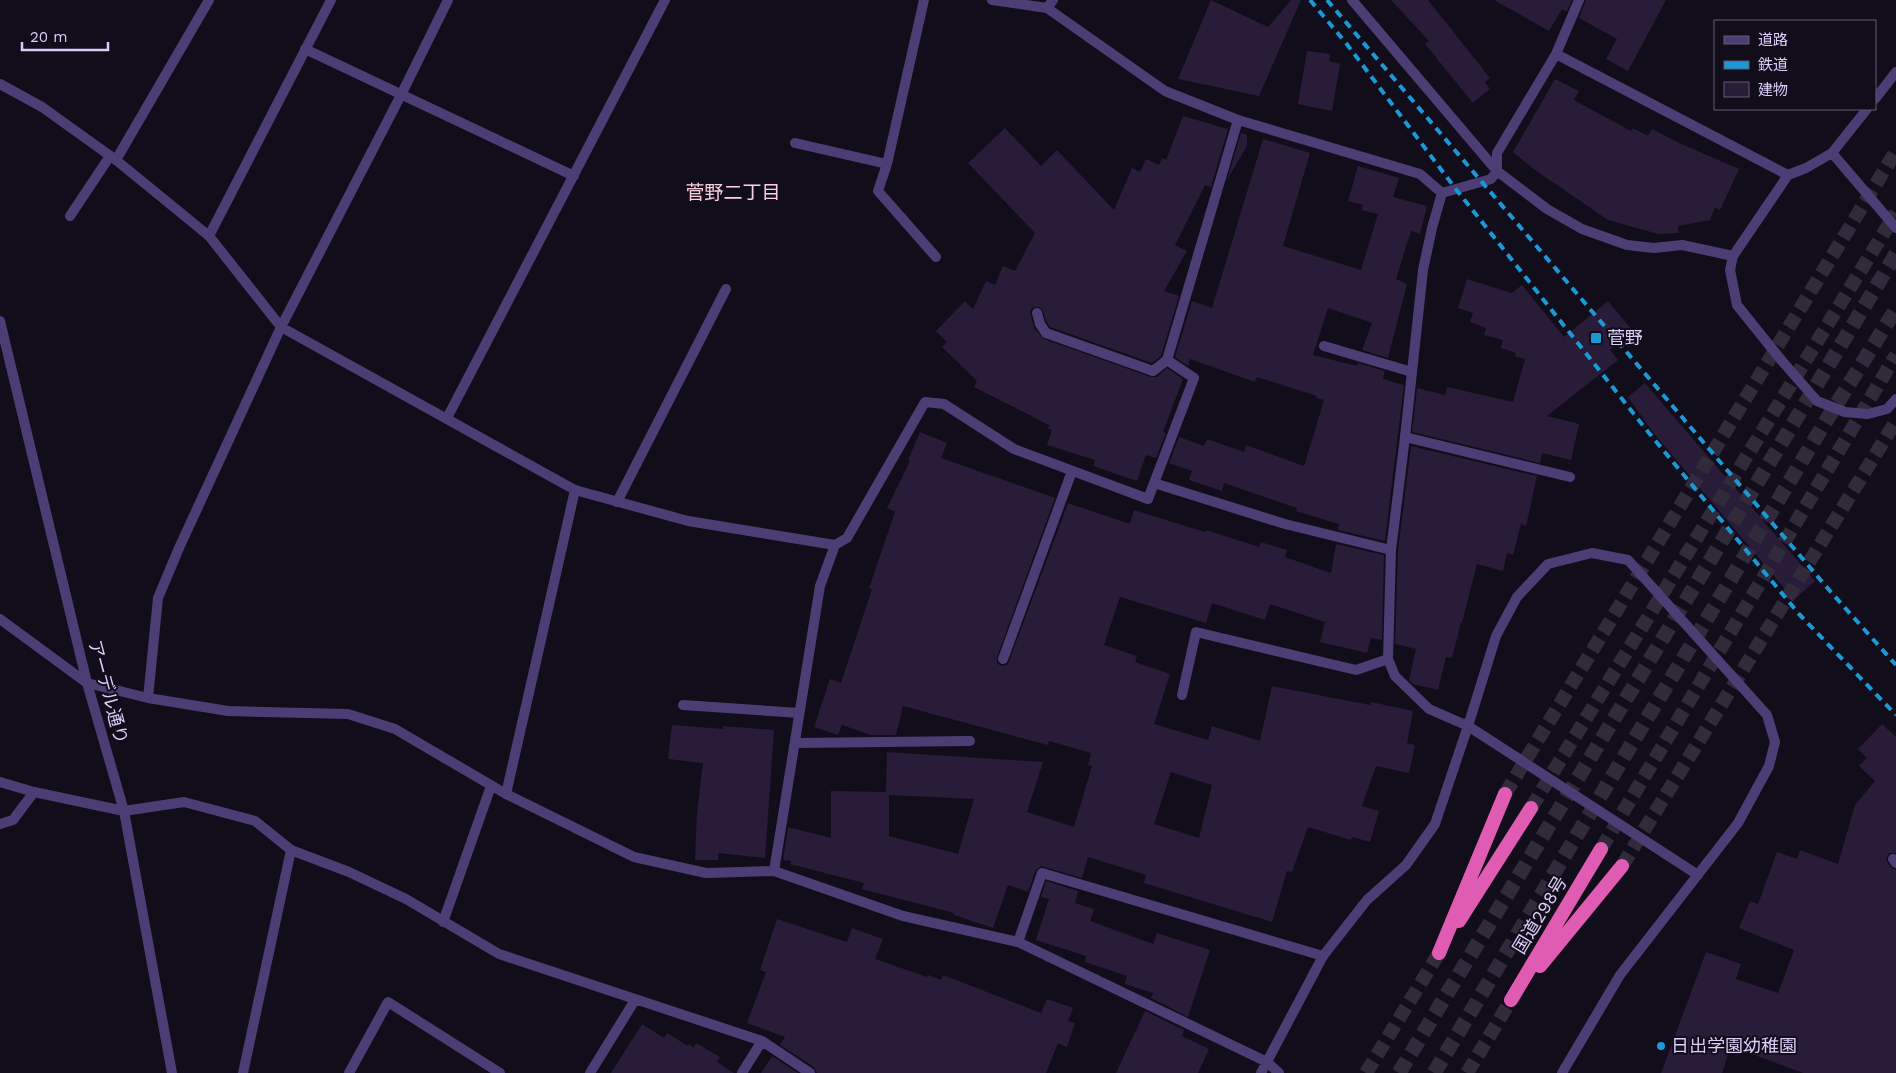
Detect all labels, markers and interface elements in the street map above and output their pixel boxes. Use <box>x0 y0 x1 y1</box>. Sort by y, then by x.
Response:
scale bar <box>22 20 109 52</box>
legend <box>1714 20 1876 110</box>
text: 20 m <box>30 28 68 46</box>
text: 道路 <box>1758 31 1788 49</box>
text: 鉄道 <box>1758 56 1788 74</box>
text: 建物 <box>1758 81 1788 99</box>
district label: 菅野二丁目 <box>685 181 781 204</box>
place label: 菅野 <box>1607 327 1643 348</box>
marker: 菅野 <box>1589 331 1603 345</box>
street label: アーデル通り <box>85 638 132 746</box>
street label: 国道298号 <box>1508 872 1571 957</box>
place label: 日出学園幼稚園 <box>1671 1035 1797 1056</box>
marker: 日出学園幼稚園 <box>1655 1040 1667 1052</box>

